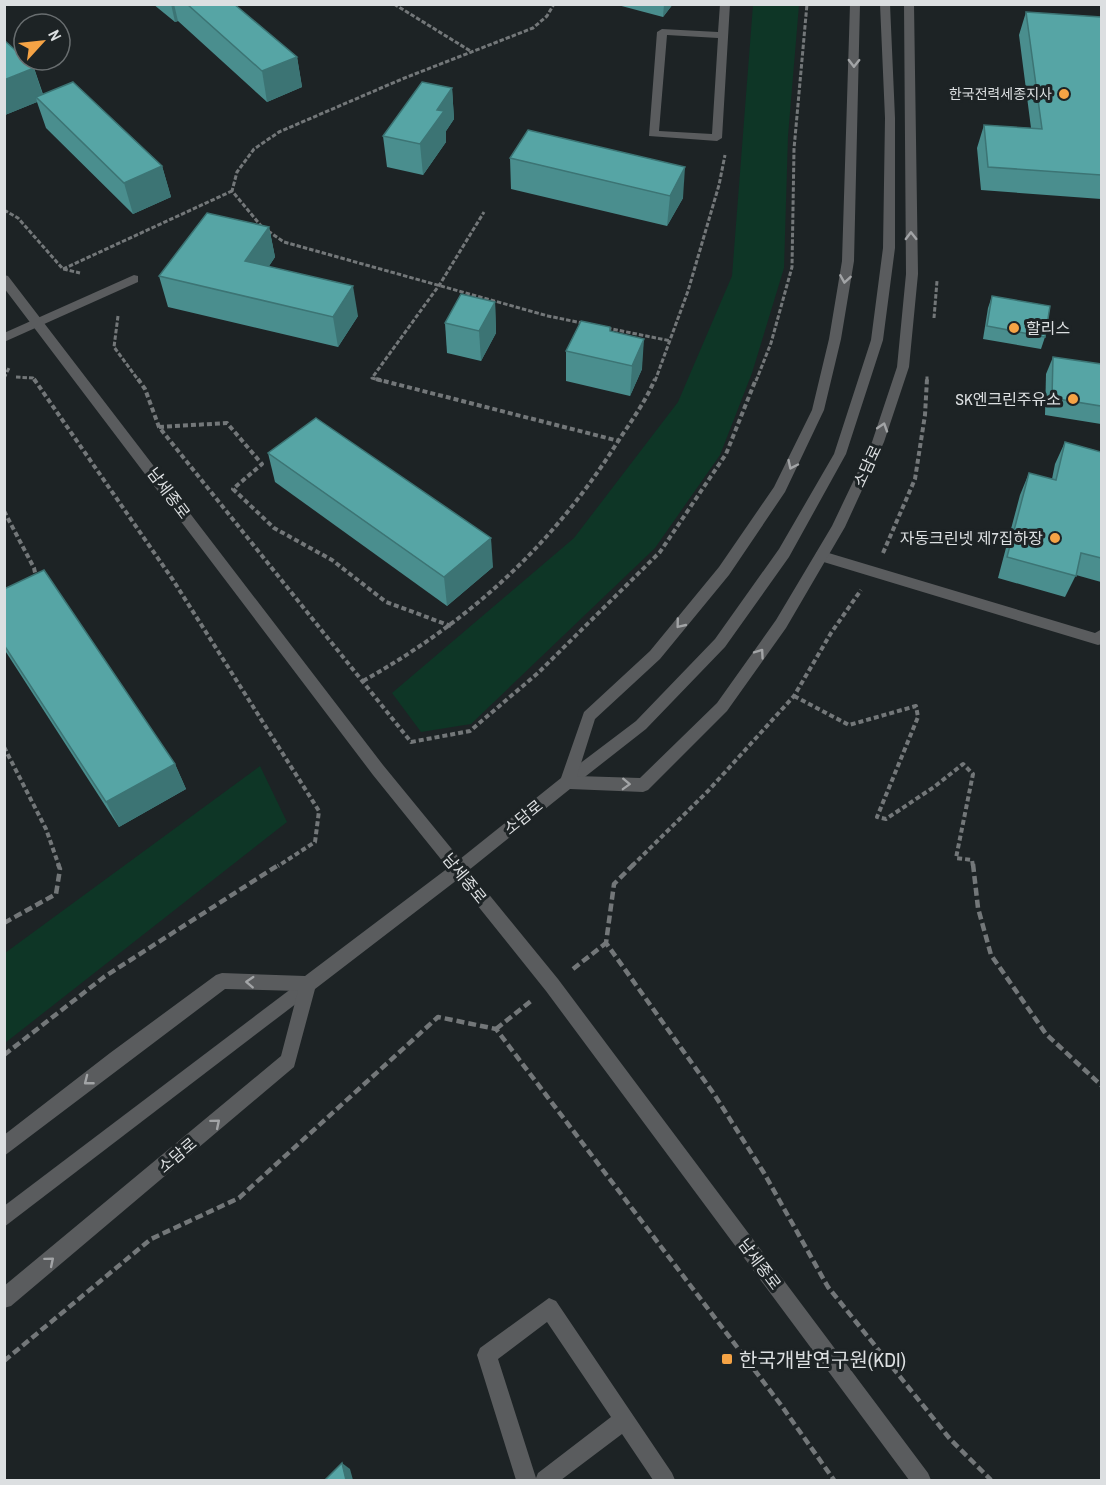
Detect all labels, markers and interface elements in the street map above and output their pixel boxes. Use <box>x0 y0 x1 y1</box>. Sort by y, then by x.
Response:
north arrow <box>12 12 72 72</box>
text: N <box>43 26 67 44</box>
one-way arrow <box>847 58 860 67</box>
place label: 한국전력세종지사 <box>949 85 1052 103</box>
marker: 한국전력세종지사 <box>1057 87 1071 101</box>
one-way arrow <box>905 231 918 240</box>
one-way arrow <box>840 274 852 283</box>
place label: 할리스 <box>1026 317 1070 339</box>
marker: 할리스 <box>1007 321 1021 335</box>
place label: SK엔크린주유소 <box>955 388 1061 410</box>
marker: SK엔크린주유소 <box>1066 392 1080 406</box>
one-way arrow <box>876 422 889 433</box>
street label: 소담로 <box>848 441 886 491</box>
one-way arrow <box>787 458 799 469</box>
street label: 남세종로 <box>142 463 196 523</box>
place label: 자동크린넷 제7집하장 <box>900 527 1043 549</box>
marker: 자동크린넷 제7집하장 <box>1048 531 1062 545</box>
one-way arrow <box>677 618 688 629</box>
one-way arrow <box>753 648 764 659</box>
one-way arrow <box>621 778 630 791</box>
street label: 소담로 <box>499 794 547 839</box>
street label: 남세종로 <box>438 848 492 908</box>
one-way arrow <box>245 975 254 988</box>
one-way arrow <box>84 1073 95 1084</box>
one-way arrow <box>209 1119 220 1130</box>
street label: 소담로 <box>153 1132 201 1178</box>
street label: 남세종로 <box>733 1234 787 1294</box>
one-way arrow <box>43 1258 54 1269</box>
place label: 한국개발연구원(KDI) <box>739 1346 906 1373</box>
marker: 한국개발연구원(KDI) <box>720 1352 734 1366</box>

